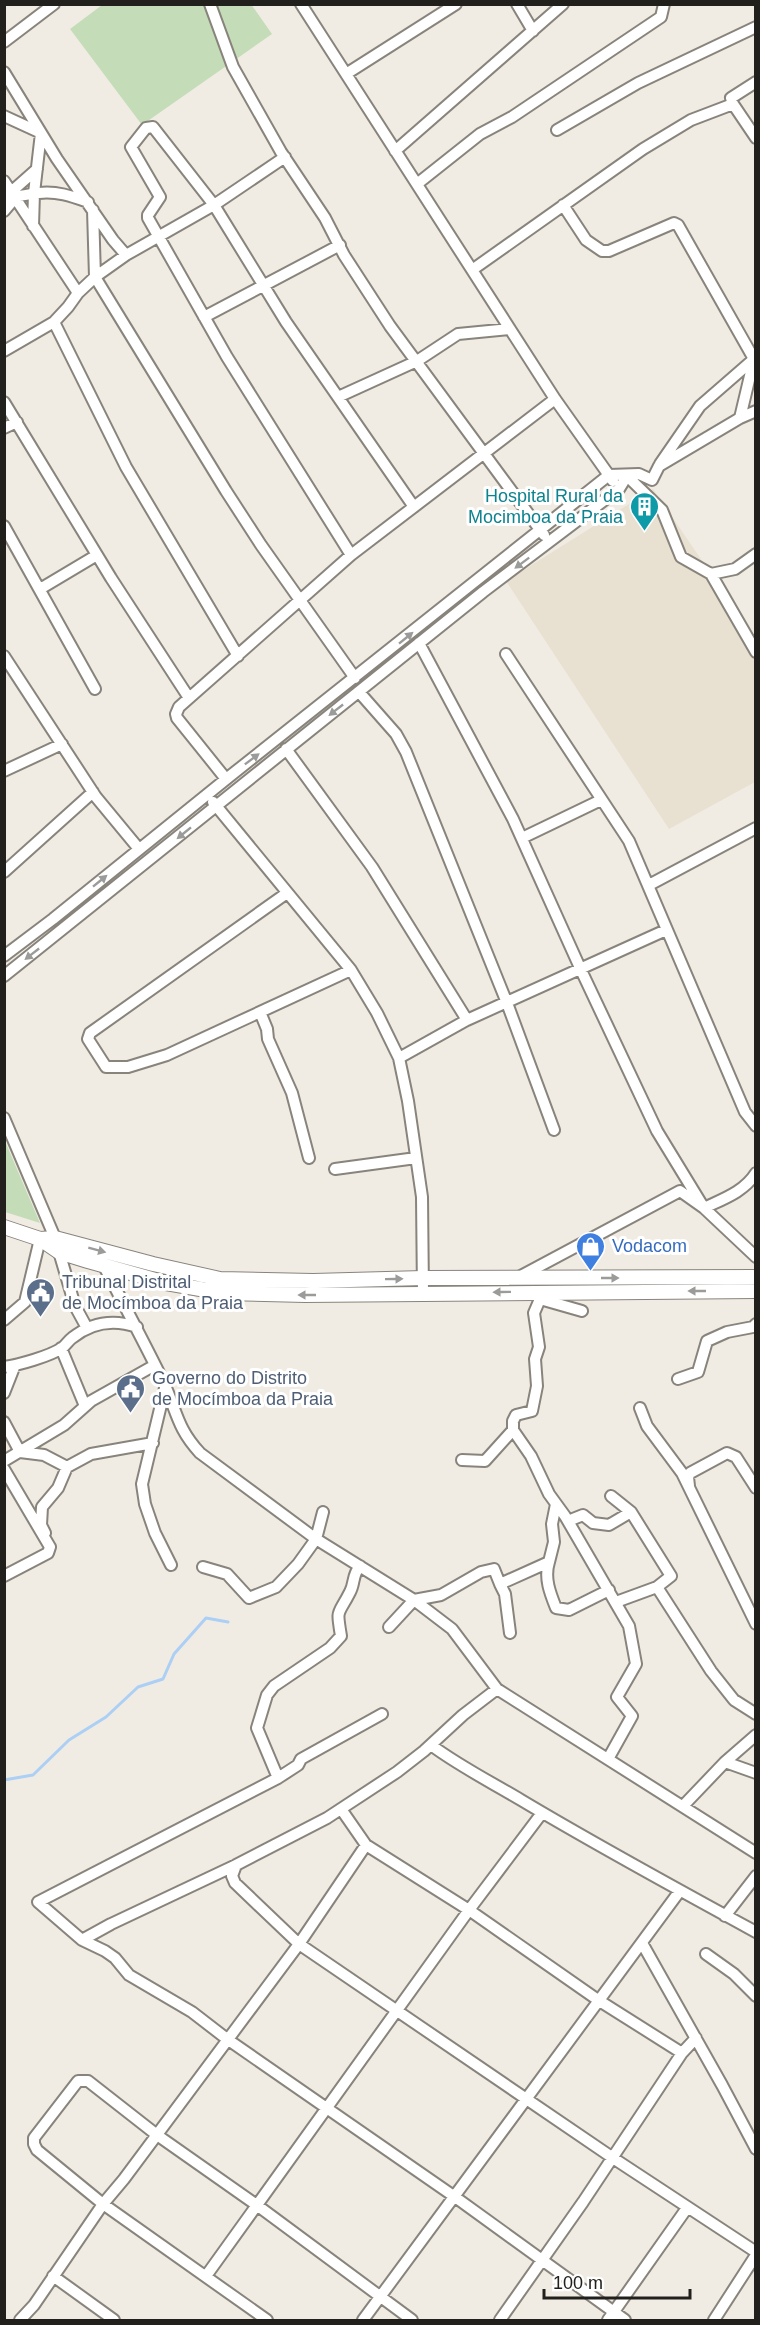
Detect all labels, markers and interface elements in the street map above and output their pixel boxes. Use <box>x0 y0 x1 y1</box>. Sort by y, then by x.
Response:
place label: Hospital Rural da Mocimboa da Praia <box>468 486 624 527</box>
building icon: Hospital Rural da Mocimboa da Praia <box>628 490 660 532</box>
one-way arrow <box>514 556 529 568</box>
one-way arrow <box>398 633 413 645</box>
one-way arrow <box>328 704 344 717</box>
one-way arrow <box>245 753 260 765</box>
one-way arrow <box>177 826 192 838</box>
one-way arrow <box>92 875 107 888</box>
one-way arrow <box>24 948 40 961</box>
shop icon: Vodacom <box>575 1230 607 1272</box>
place label: Vodacom <box>612 1236 687 1256</box>
one-way arrow <box>88 1246 106 1255</box>
place label: Tribunal Distrital de Mocímboa da Praia <box>62 1272 244 1313</box>
one-way arrow <box>600 1273 619 1283</box>
one-way arrow <box>384 1274 403 1284</box>
public building icon: Tribunal Distrital de Mocímboa da Praia <box>25 1276 57 1318</box>
one-way arrow <box>688 1286 707 1296</box>
one-way arrow <box>493 1287 512 1297</box>
one-way arrow <box>298 1290 317 1300</box>
place label: Governo do Distrito de Mocímboa da Praia <box>152 1368 334 1409</box>
public building icon: Governo do Distrito de Mocímboa da Praia <box>115 1372 147 1414</box>
scale bar <box>544 2262 690 2300</box>
text: 100 m <box>553 2273 603 2293</box>

